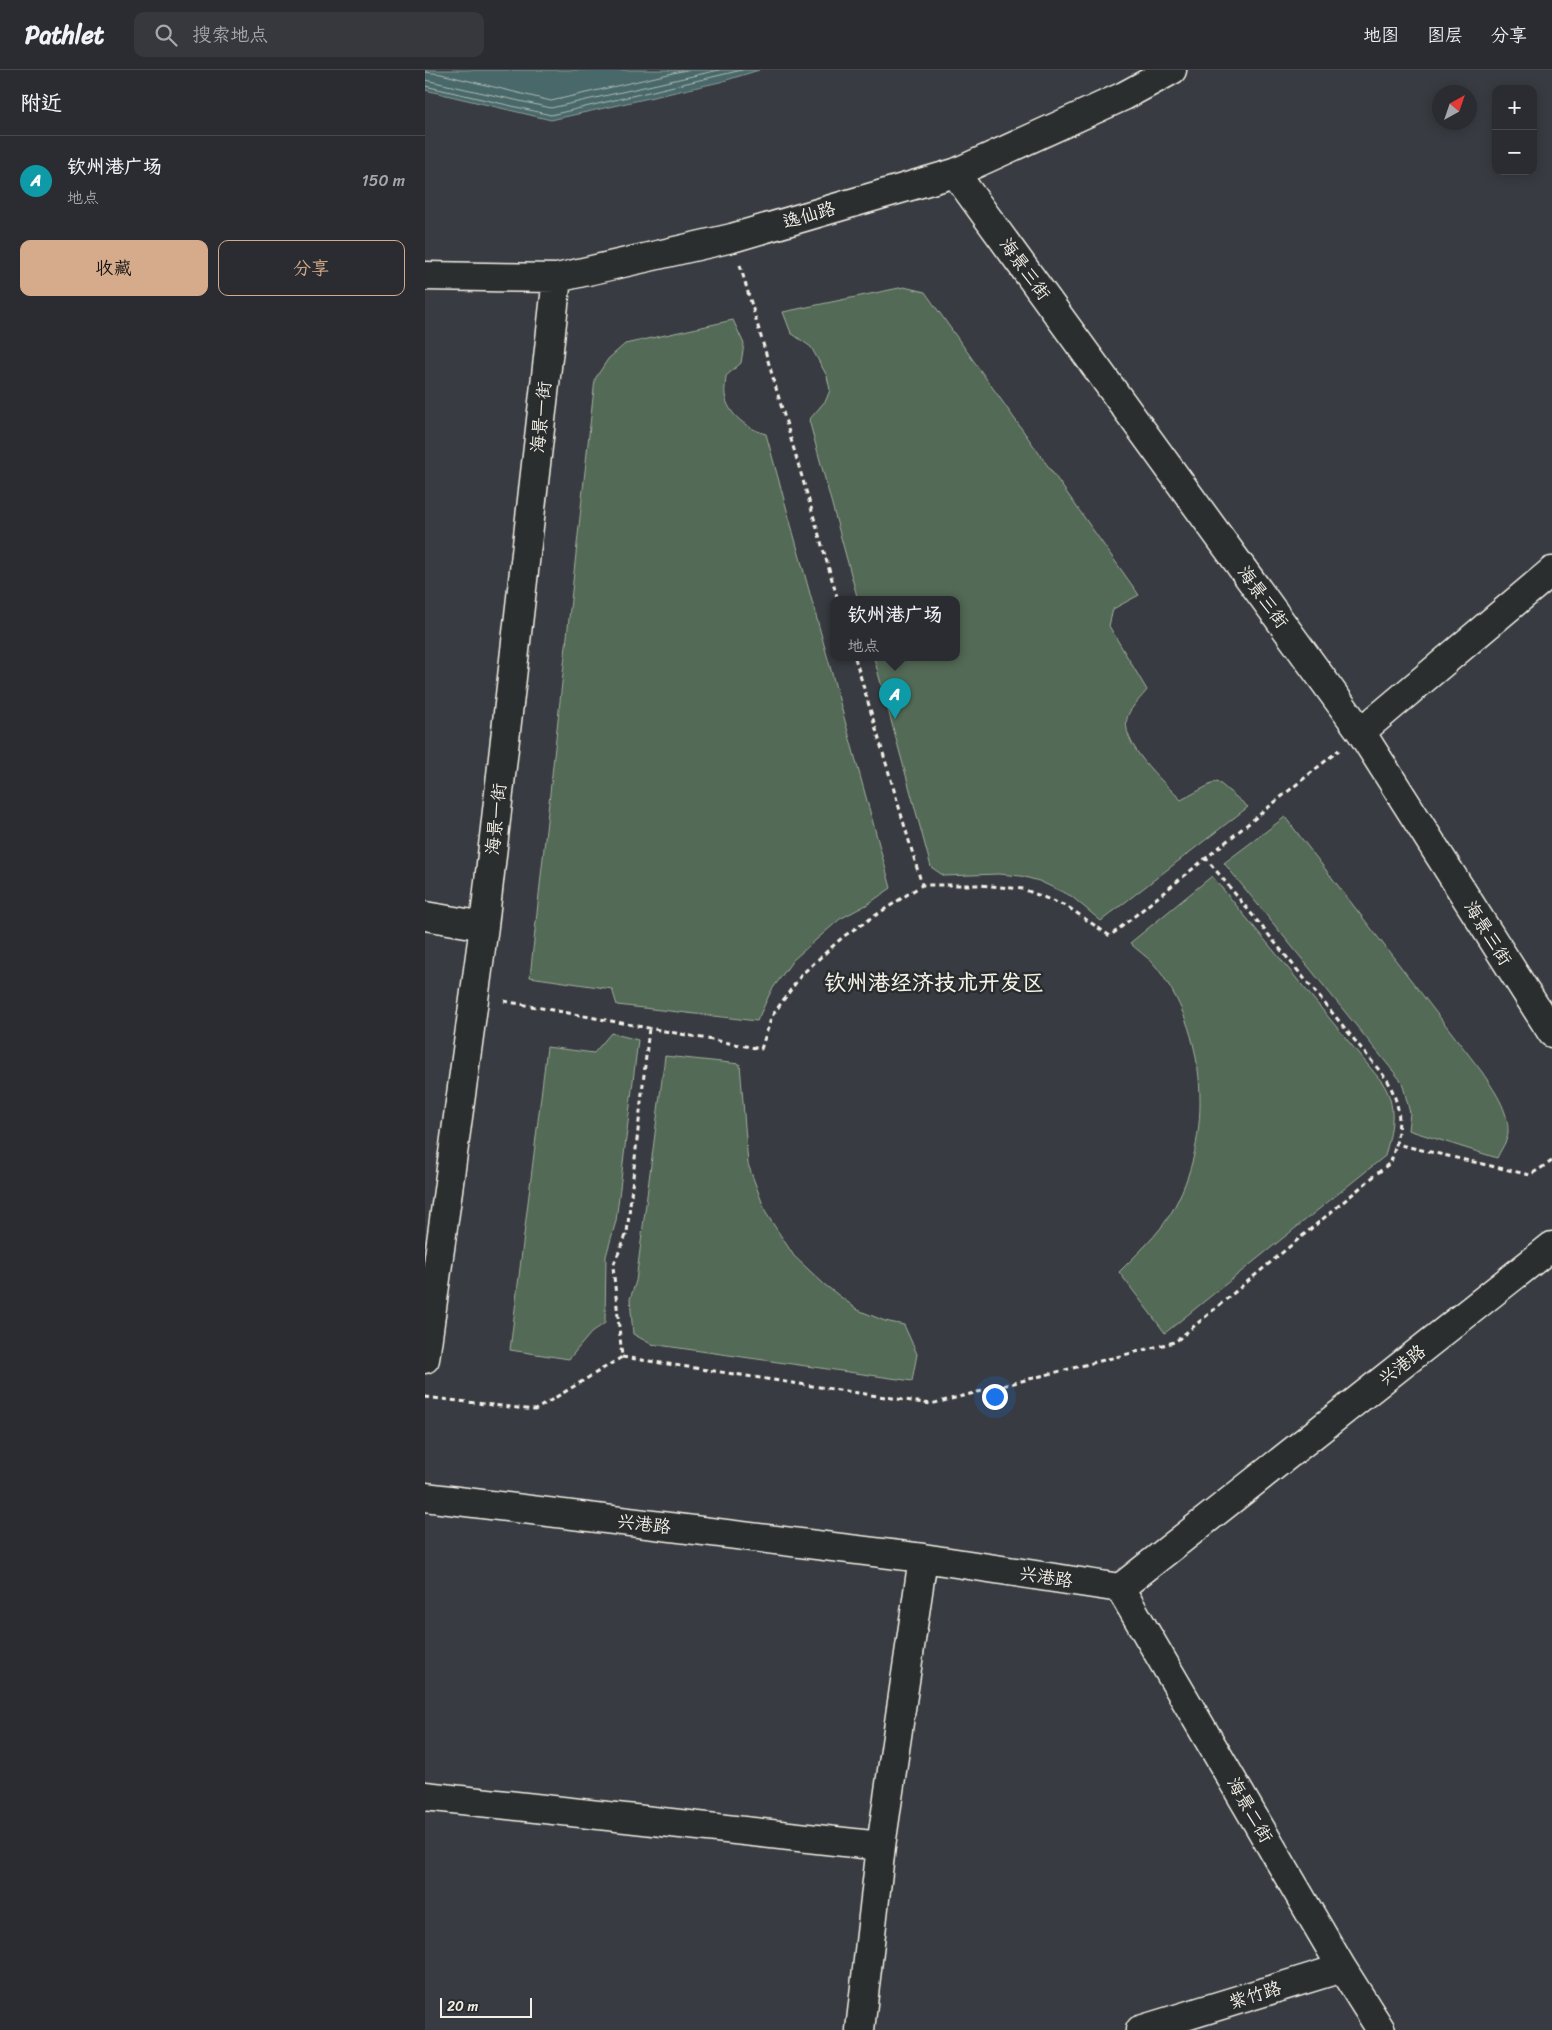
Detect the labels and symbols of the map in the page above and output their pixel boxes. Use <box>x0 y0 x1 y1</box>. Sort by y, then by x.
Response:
north arrow <box>1432 85 1477 130</box>
street label: 逸仙路 <box>779 192 839 238</box>
street label: 海景三街 <box>991 230 1059 308</box>
street label: 海景一街 <box>521 380 561 454</box>
street label: 海景三街 <box>1229 558 1297 636</box>
pin: A <box>879 678 911 719</box>
street label: 海景一街 <box>476 782 516 856</box>
street label: 海景三街 <box>1455 894 1521 972</box>
district label: 钦州港经济技术开发区 <box>824 963 1044 1002</box>
street label: 兴港路 <box>1371 1336 1433 1394</box>
your location <box>982 1384 1008 1410</box>
street label: 兴港路 <box>615 1505 673 1543</box>
street label: 兴港路 <box>1017 1557 1075 1597</box>
street label: 海景二街 <box>1218 1771 1282 1849</box>
street label: 紫竹路 <box>1225 1972 1285 2018</box>
scale bar <box>440 1995 533 2018</box>

